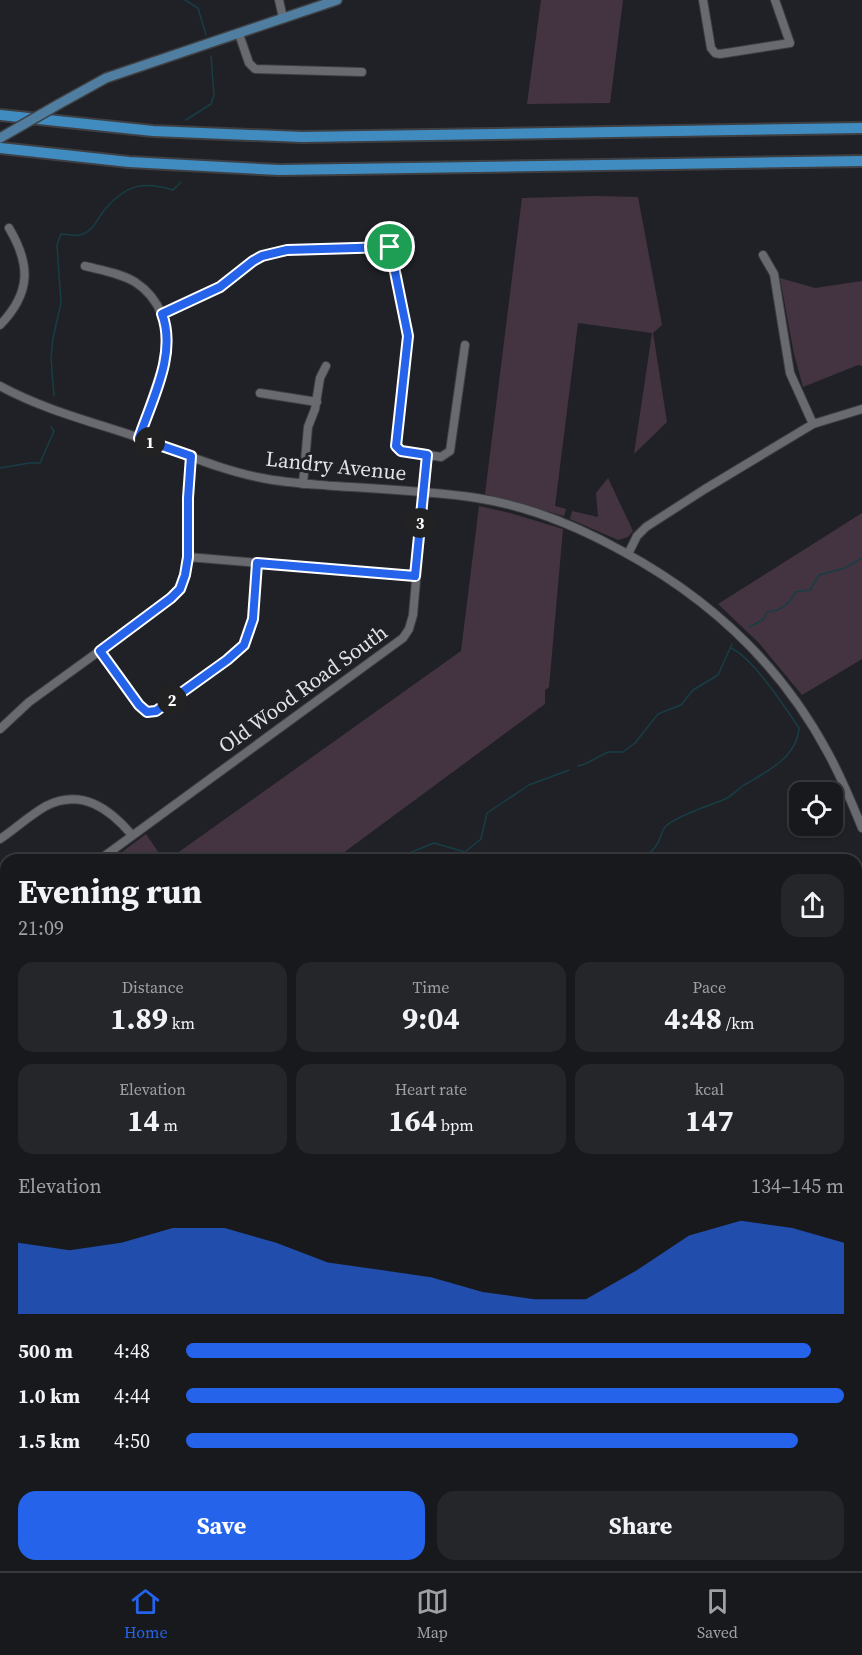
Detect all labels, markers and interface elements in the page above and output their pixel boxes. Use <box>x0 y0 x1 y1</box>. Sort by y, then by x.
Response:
pin <box>364 221 415 272</box>
icon: arrive <box>373 230 406 263</box>
pin: 1 <box>135 427 165 457</box>
text: 1 <box>146 431 154 453</box>
street label: Landry Avenue <box>264 444 408 487</box>
pin: 3 <box>405 508 435 538</box>
text: 3 <box>416 512 424 534</box>
street label: Old Wood Road South <box>212 617 393 760</box>
pin: 2 <box>157 685 187 715</box>
text: 2 <box>168 689 176 711</box>
map controls <box>789 782 843 836</box>
button: locate <box>789 782 843 836</box>
text: Evening run <box>18 869 202 914</box>
button: share <box>781 874 844 937</box>
text: 21:09 <box>18 914 64 942</box>
text: Distance <box>122 976 184 998</box>
text: Time <box>412 976 450 998</box>
text: Pace <box>693 976 726 998</box>
text: 1.89 <box>110 998 168 1039</box>
text: 9:04 <box>402 998 460 1039</box>
text: 4:48 <box>664 998 722 1039</box>
text: km <box>168 1012 195 1034</box>
text: /km <box>722 1012 754 1034</box>
text: Elevation <box>119 1078 186 1100</box>
text: Heart rate <box>395 1078 467 1100</box>
text: kcal <box>695 1078 724 1100</box>
text: 14 <box>127 1100 160 1141</box>
text: 164 <box>388 1100 437 1141</box>
text: 147 <box>685 1100 734 1141</box>
text: m <box>160 1114 178 1136</box>
text: bpm <box>437 1114 474 1136</box>
text: Elevation <box>18 1172 102 1200</box>
text: 134–145 m <box>751 1172 844 1200</box>
text: 500 m <box>18 1337 73 1365</box>
text: 4:48 <box>114 1337 150 1365</box>
text: 1.0 km <box>18 1382 80 1410</box>
text: 4:44 <box>114 1382 150 1410</box>
text: 1.5 km <box>18 1427 80 1455</box>
text: 4:50 <box>114 1427 150 1455</box>
button: Save <box>18 1491 425 1560</box>
button: Share <box>437 1491 844 1560</box>
tab: Home <box>124 1585 168 1643</box>
tab: Map <box>416 1585 449 1643</box>
tab: Saved <box>697 1585 738 1643</box>

